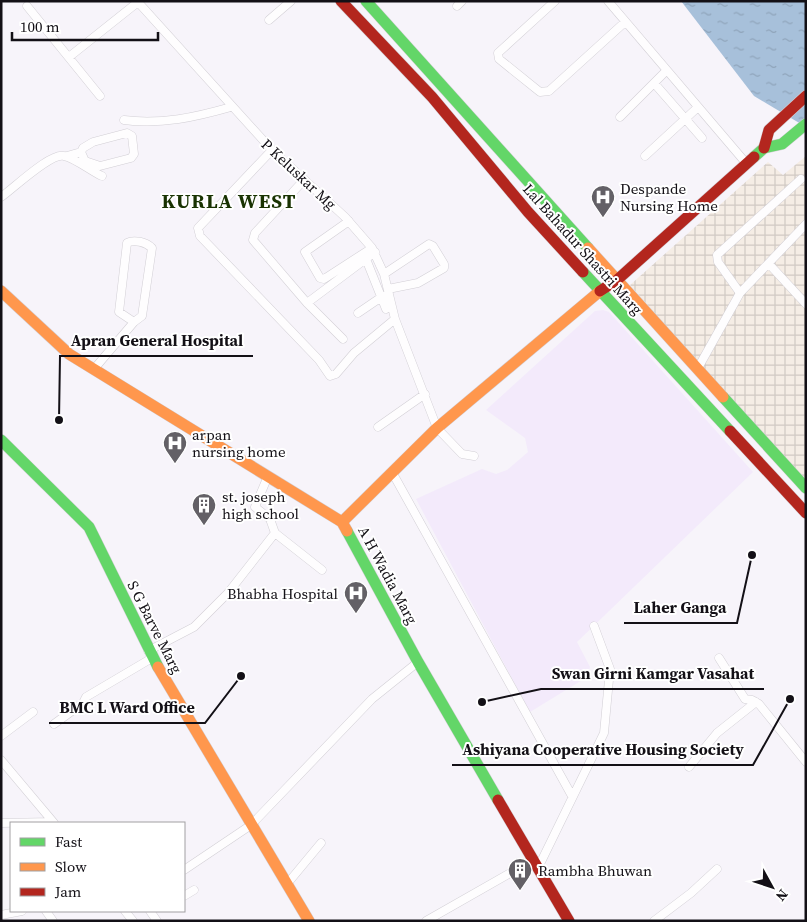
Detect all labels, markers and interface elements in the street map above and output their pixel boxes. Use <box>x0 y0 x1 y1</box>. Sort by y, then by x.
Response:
scale bar <box>12 10 159 42</box>
text: 100 m <box>20 16 60 37</box>
street label: P Keluskar Mg <box>257 134 341 214</box>
place label: Despande Nursing Home <box>620 178 718 216</box>
street label: Lal Bahadur Shastri Marg <box>518 179 648 319</box>
hospital icon: Despande Nursing Home <box>590 184 616 218</box>
district label: KURLA WEST <box>162 187 296 215</box>
callout: Apran General Hospital <box>60 325 253 356</box>
text: Apran General Hospital <box>71 329 243 351</box>
place label: arpan nursing home <box>192 424 286 462</box>
hospital icon: arpan nursing home <box>162 430 188 464</box>
place label: st. joseph high school <box>222 486 300 524</box>
building icon: st. joseph high school <box>191 492 217 526</box>
street label: A H Wadia Marg <box>353 522 423 628</box>
street label: S G Barve Marg <box>123 577 188 677</box>
hospital icon: Bhabha Hospital <box>343 580 369 614</box>
place label: Bhabha Hospital <box>227 583 339 604</box>
callout: Laher Ganga <box>624 592 737 623</box>
text: Laher Ganga <box>634 596 727 618</box>
callout: Swan Girni Kamgar Vasahat <box>541 658 764 689</box>
text: Swan Girni Kamgar Vasahat <box>552 662 755 684</box>
callout: BMC L Ward Office <box>49 692 205 723</box>
text: BMC L Ward Office <box>59 696 195 718</box>
callout: Ashiyana Cooperative Housing Society <box>452 734 753 765</box>
text: Ashiyana Cooperative Housing Society <box>462 738 744 760</box>
legend <box>10 822 185 912</box>
text: Fast <box>55 831 82 852</box>
text: Slow <box>55 856 87 877</box>
building icon: Rambha Bhuwan <box>507 857 533 891</box>
place label: Rambha Bhuwan <box>538 860 652 881</box>
north arrow <box>747 862 797 912</box>
text: Jam <box>54 881 82 902</box>
text: N <box>771 885 793 906</box>

